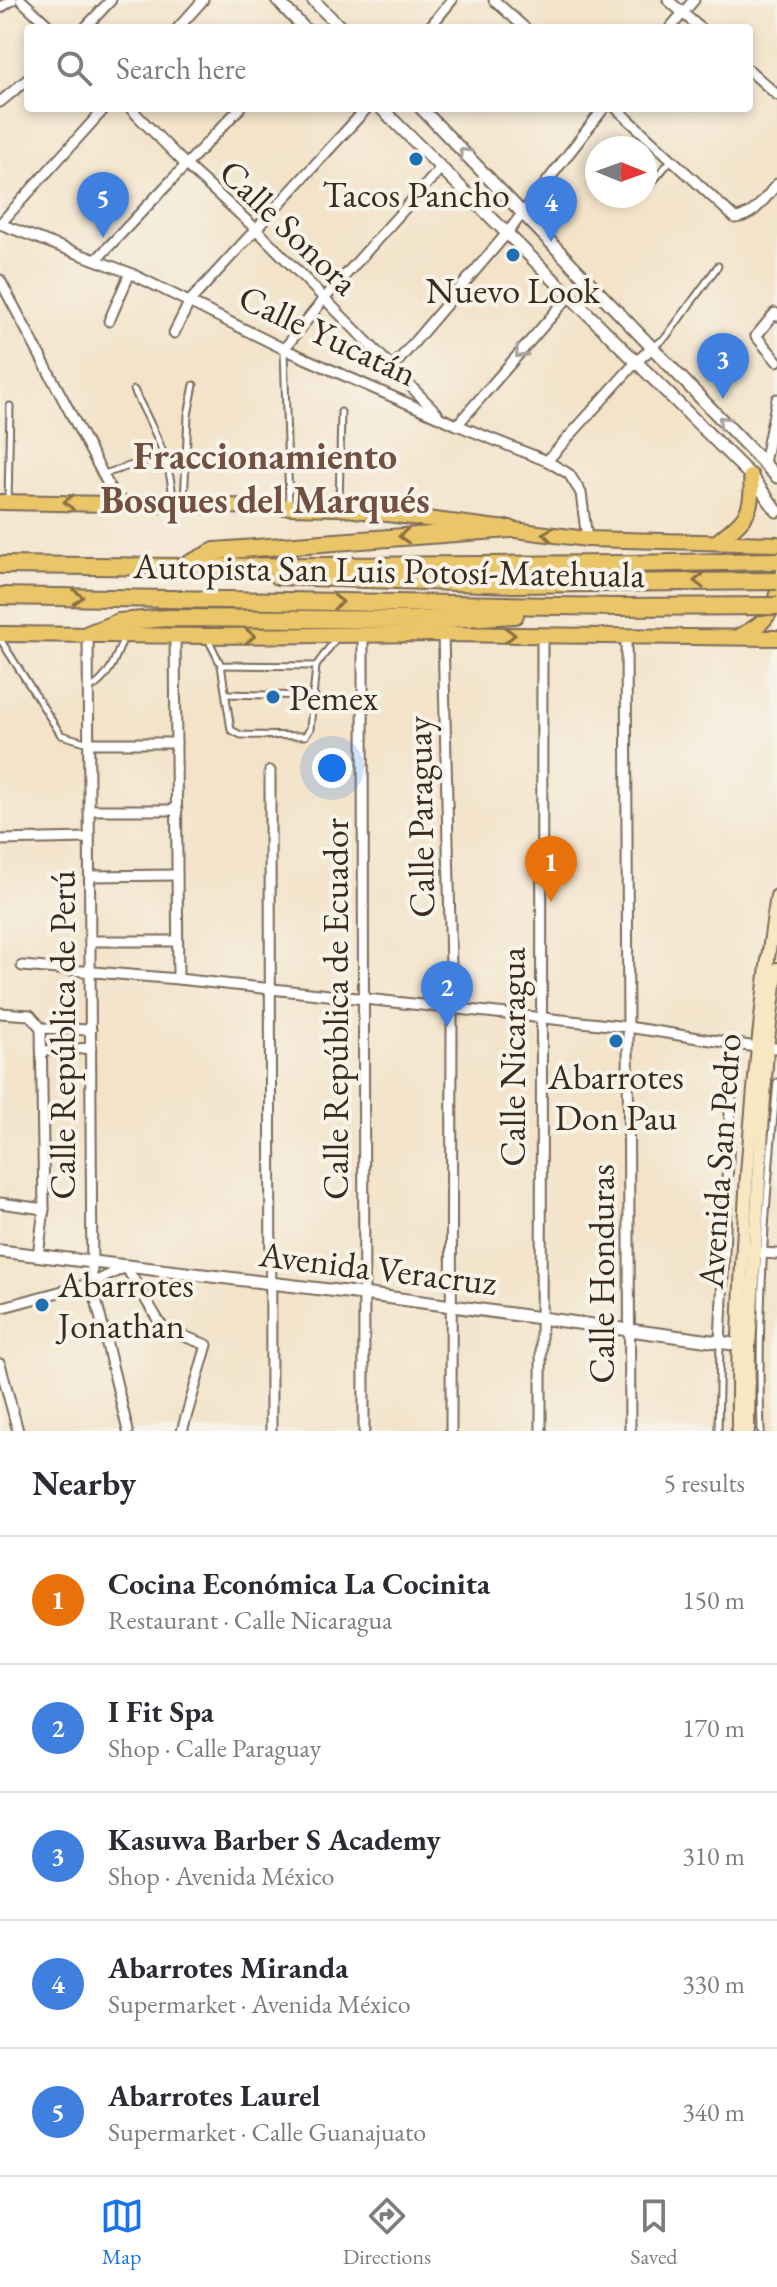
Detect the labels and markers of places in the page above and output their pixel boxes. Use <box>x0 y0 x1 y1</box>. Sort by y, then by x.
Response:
marker: Tacos Pancho <box>407 150 425 168</box>
place label: Tacos Pancho <box>322 171 510 218</box>
pin: 5 <box>77 172 129 238</box>
pin: 4 <box>525 176 577 242</box>
marker: Nuevo Look <box>504 246 522 264</box>
place label: Nuevo Look <box>426 267 601 314</box>
pin: 3 <box>697 333 749 399</box>
place label: Pemex <box>289 674 379 721</box>
marker: Pemex <box>264 688 282 706</box>
pin: 1 <box>525 836 577 902</box>
pin: 2 <box>421 961 473 1027</box>
marker: Abarrotes Don Pau <box>607 1032 625 1050</box>
place label: Abarrotes Don Pau <box>547 1053 684 1141</box>
place label: Abarrotes Jonathan <box>55 1261 194 1349</box>
marker: Abarrotes Jonathan <box>33 1296 51 1314</box>

